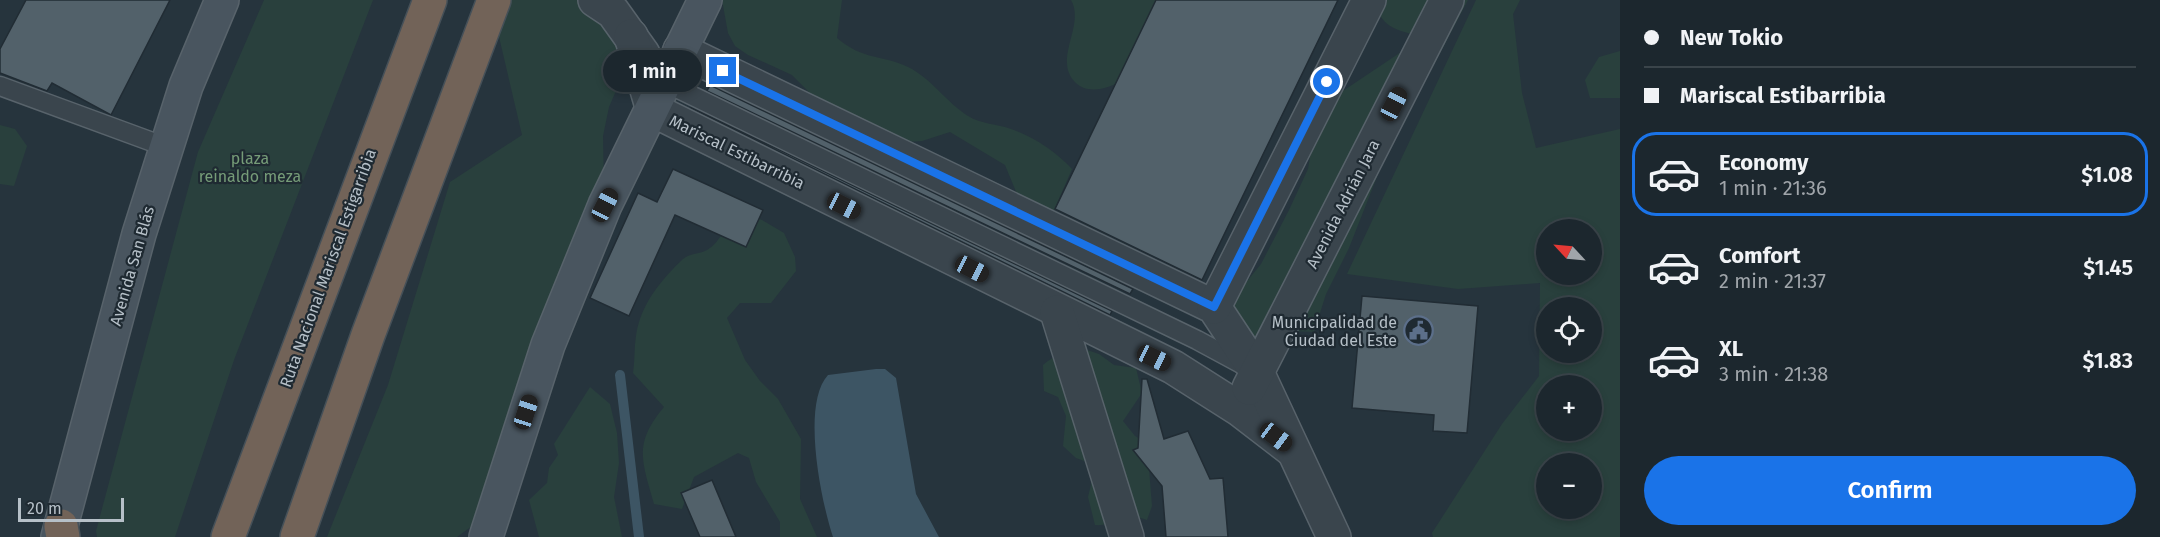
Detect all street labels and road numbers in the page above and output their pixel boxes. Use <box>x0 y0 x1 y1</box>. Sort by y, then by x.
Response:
street label: Mariscal Estibarribia <box>666 111 808 193</box>
street label: Avenida Adrián Jara <box>1302 137 1384 271</box>
street label: Ruta Nacional Mariscal Estigarribia <box>276 146 380 390</box>
street label: Avenida San Blás <box>106 204 158 328</box>

